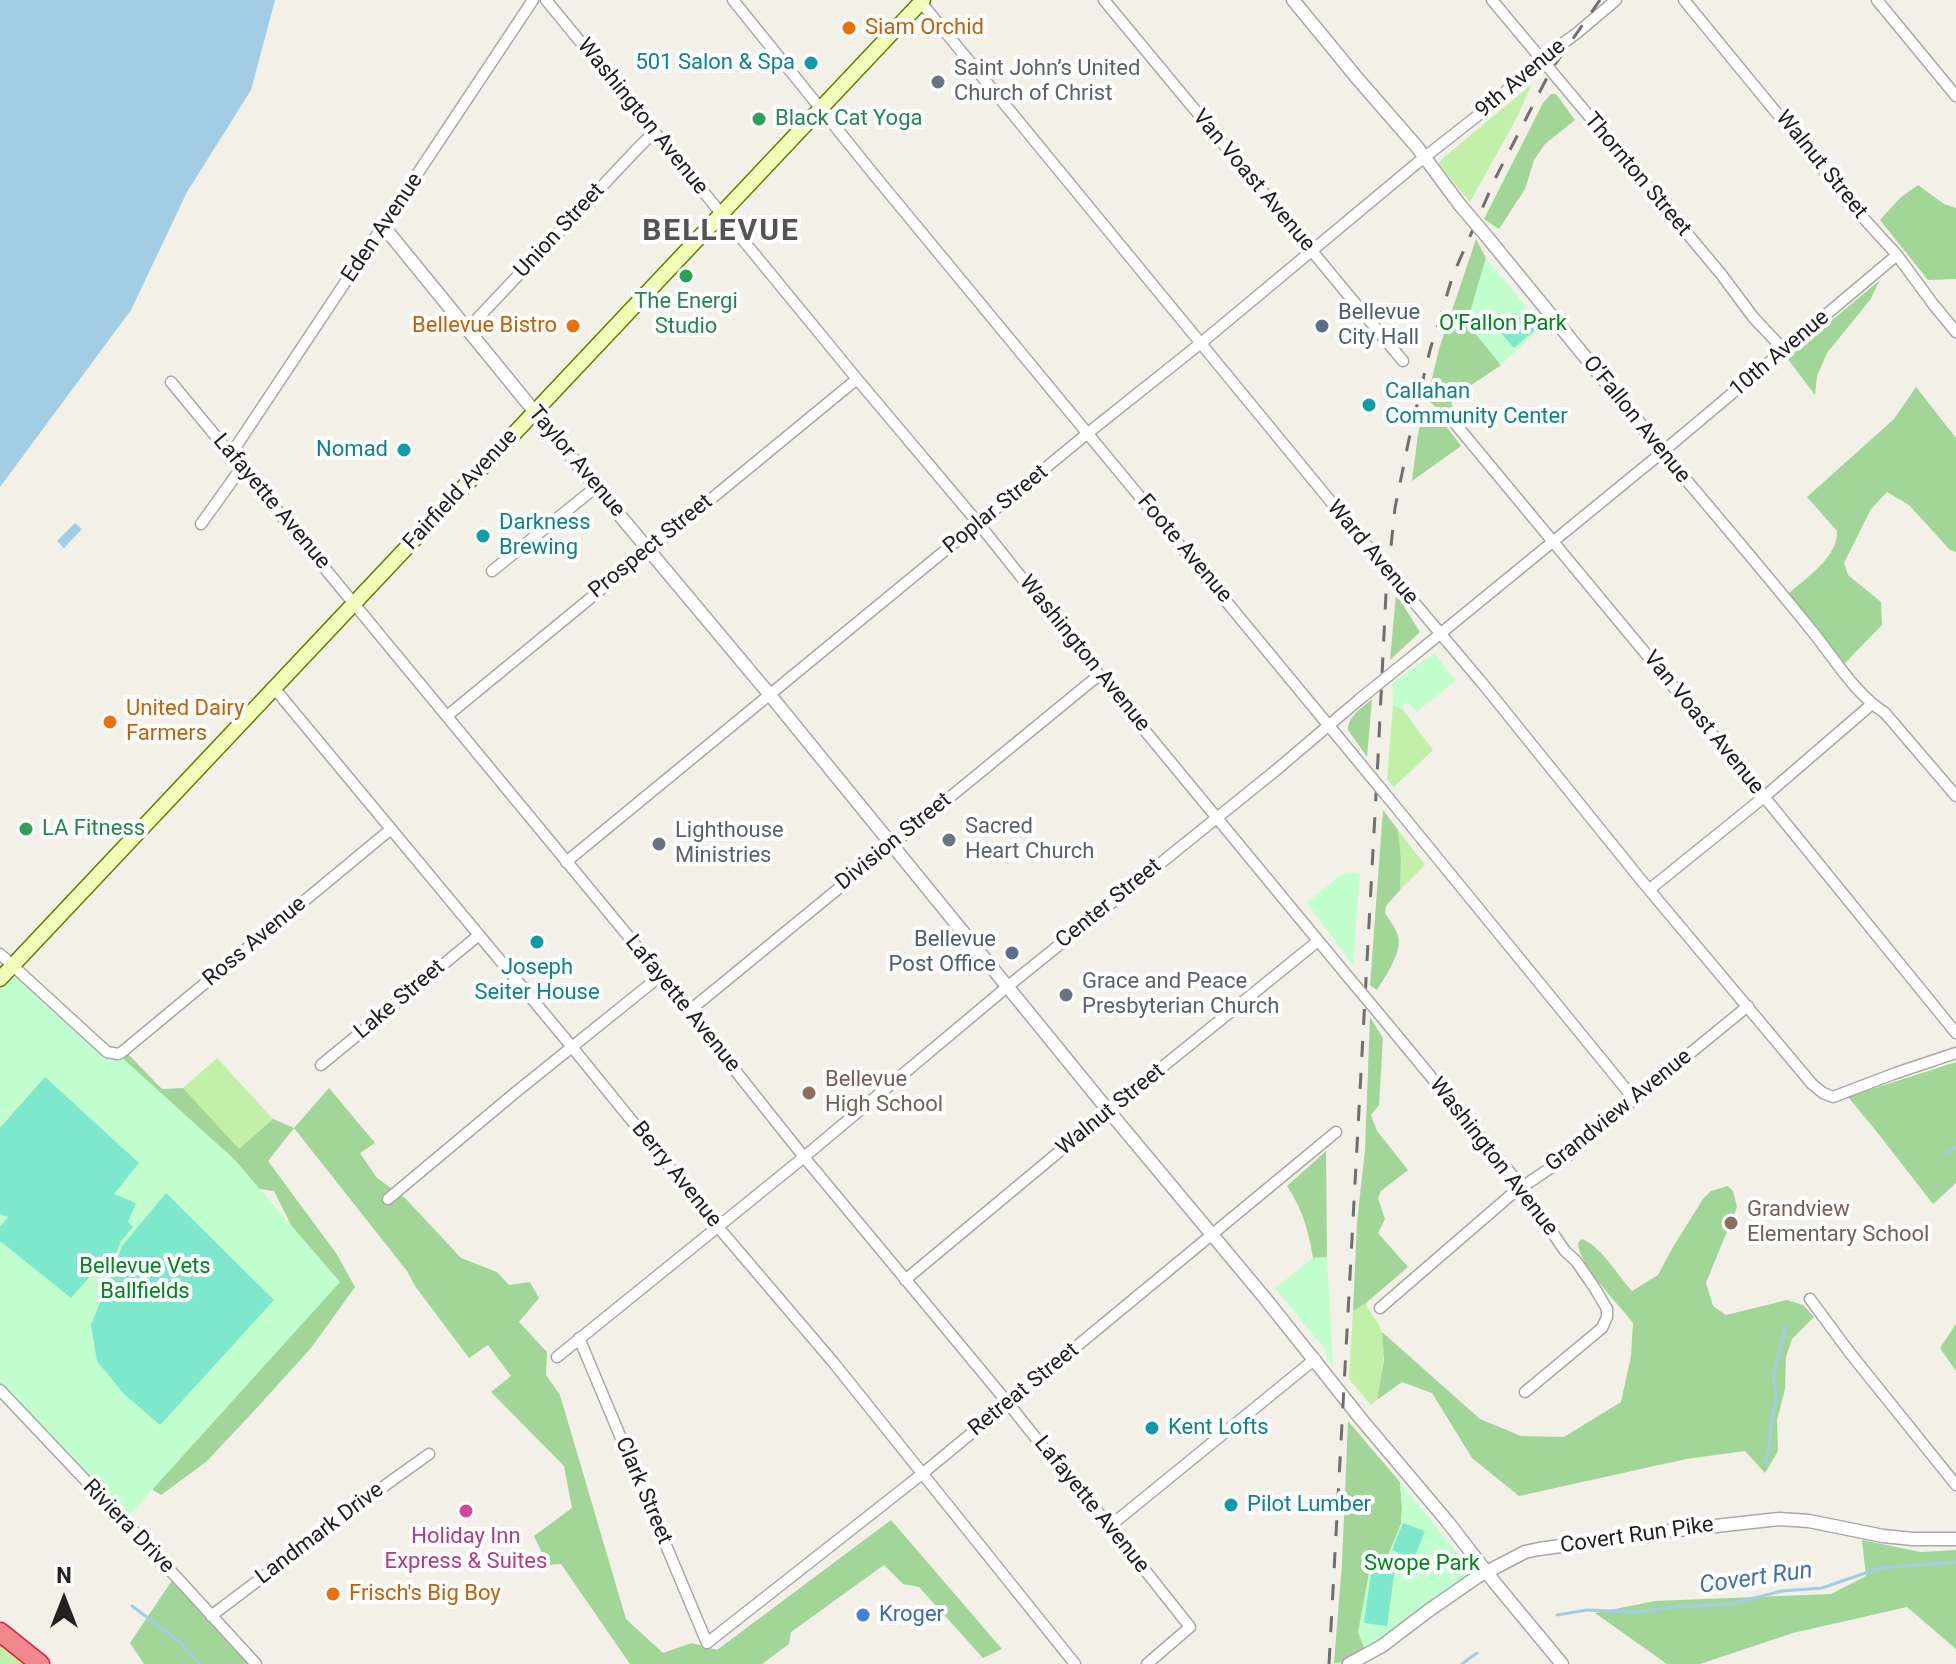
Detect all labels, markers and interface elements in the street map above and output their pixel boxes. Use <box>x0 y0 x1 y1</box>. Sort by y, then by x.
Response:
place label: Siam Orchid <box>865 15 984 41</box>
marker: Siam Orchid <box>840 19 858 37</box>
street label: Washington Avenue <box>571 33 713 201</box>
street label: 9th Avenue <box>1471 34 1571 124</box>
place label: 501 Salon & Spa <box>635 50 795 76</box>
marker: 501 Salon & Spa <box>802 54 820 72</box>
place label: Saint John’s United Church of Christ <box>954 56 1140 108</box>
marker: Saint John’s United Church of Christ <box>929 73 947 91</box>
street label: Van Voast Avenue <box>1186 105 1320 257</box>
place label: Black Cat Yoga <box>775 106 922 132</box>
street label: Walnut Street <box>1769 106 1873 224</box>
street label: Thornton Street <box>1578 108 1696 242</box>
marker: Black Cat Yoga <box>750 110 768 128</box>
street label: Eden Avenue <box>337 168 429 288</box>
street label: Union Street <box>509 178 611 284</box>
district label: BELLEVUE <box>642 214 800 250</box>
marker: The Energi Studio <box>677 267 695 285</box>
place label: The Energi Studio <box>634 289 738 340</box>
place label: Bellevue City Hall <box>1338 300 1420 352</box>
street label: 10th Avenue <box>1725 305 1835 403</box>
park label: O'Fallon Park <box>1439 311 1567 337</box>
place label: Bellevue Bistro <box>412 313 557 339</box>
marker: Bellevue Bistro <box>564 317 582 335</box>
marker: Bellevue City Hall <box>1313 317 1331 335</box>
street label: O’Fallon Avenue <box>1577 351 1695 489</box>
place label: Callahan Community Center <box>1385 379 1568 430</box>
marker: Callahan Community Center <box>1360 396 1378 414</box>
street label: Taylor Avenue <box>522 401 630 523</box>
street label: Fairfield Avenue <box>398 424 524 556</box>
street label: Lafayette Avenue <box>207 429 335 575</box>
place label: Nomad <box>316 437 388 463</box>
marker: Nomad <box>395 441 413 459</box>
street label: Poplar Street <box>938 460 1054 560</box>
street label: Prospect Street <box>584 489 718 605</box>
street label: Foote Avenue <box>1131 489 1237 609</box>
street label: Ward Avenue <box>1321 495 1423 611</box>
place label: Darkness Brewing <box>499 510 591 562</box>
marker: Darkness Brewing <box>474 527 492 545</box>
street label: Washington Avenue <box>1013 570 1155 738</box>
street label: Van Voast Avenue <box>1637 646 1769 800</box>
place label: United Dairy Farmers <box>126 696 244 748</box>
marker: United Dairy Farmers <box>101 713 119 731</box>
street label: Division Street <box>831 787 957 897</box>
place label: Sacred Heart Church <box>965 814 1094 866</box>
place label: LA Fitness <box>42 816 145 842</box>
place label: Lighthouse Ministries <box>675 818 784 870</box>
marker: LA Fitness <box>17 820 35 838</box>
marker: Sacred Heart Church <box>940 831 958 849</box>
marker: Lighthouse Ministries <box>650 835 668 853</box>
street label: Center Street <box>1051 853 1167 955</box>
street label: Ross Avenue <box>198 891 312 993</box>
place label: Bellevue Post Office <box>889 927 996 978</box>
street label: Lafayette Avenue <box>619 930 745 1078</box>
marker: Joseph Seiter House <box>528 933 546 951</box>
marker: Bellevue Post Office <box>1003 944 1021 962</box>
street label: Lake Street <box>349 955 451 1045</box>
place label: Joseph Seiter House <box>474 955 600 1006</box>
place label: Grace and Peace Presbyterian Church <box>1082 969 1279 1020</box>
marker: Grace and Peace Presbyterian Church <box>1057 986 1075 1004</box>
street label: Grandview Avenue <box>1541 1044 1697 1178</box>
street label: Walnut Street <box>1052 1058 1170 1162</box>
place label: Bellevue High School <box>825 1067 943 1118</box>
street label: Washington Avenue <box>1423 1073 1563 1241</box>
marker: Bellevue High School <box>800 1084 818 1102</box>
street label: Berry Avenue <box>625 1117 727 1233</box>
place label: Grandview Elementary School <box>1747 1197 1929 1248</box>
marker: Grandview Elementary School <box>1722 1214 1740 1232</box>
park label: Bellevue Vets Ballfields <box>79 1254 211 1306</box>
street label: Retreat Street <box>964 1338 1084 1442</box>
place label: Kent Lofts <box>1168 1415 1269 1441</box>
marker: Kent Lofts <box>1143 1419 1161 1437</box>
street label: Lafayette Avenue <box>1028 1431 1154 1579</box>
street label: Clark Street <box>609 1433 677 1549</box>
street label: Riviera Drive <box>77 1475 179 1579</box>
street label: Landmark Drive <box>251 1477 389 1591</box>
place label: Pilot Lumber <box>1247 1492 1371 1518</box>
marker: Pilot Lumber <box>1222 1496 1240 1514</box>
marker: Holiday Inn Express & Suites <box>457 1502 475 1520</box>
street label: Covert Run Pike <box>1559 1512 1715 1560</box>
place label: Holiday Inn Express & Suites <box>385 1524 547 1576</box>
park label: Swope Park <box>1364 1551 1480 1577</box>
water label: Covert Run <box>1698 1557 1814 1601</box>
north arrow <box>24 1560 104 1640</box>
text: N <box>56 1563 72 1588</box>
place label: Frisch's Big Boy <box>349 1581 501 1607</box>
marker: Frisch's Big Boy <box>324 1585 342 1603</box>
place label: Kroger <box>879 1602 944 1628</box>
marker: Kroger <box>854 1606 872 1624</box>

